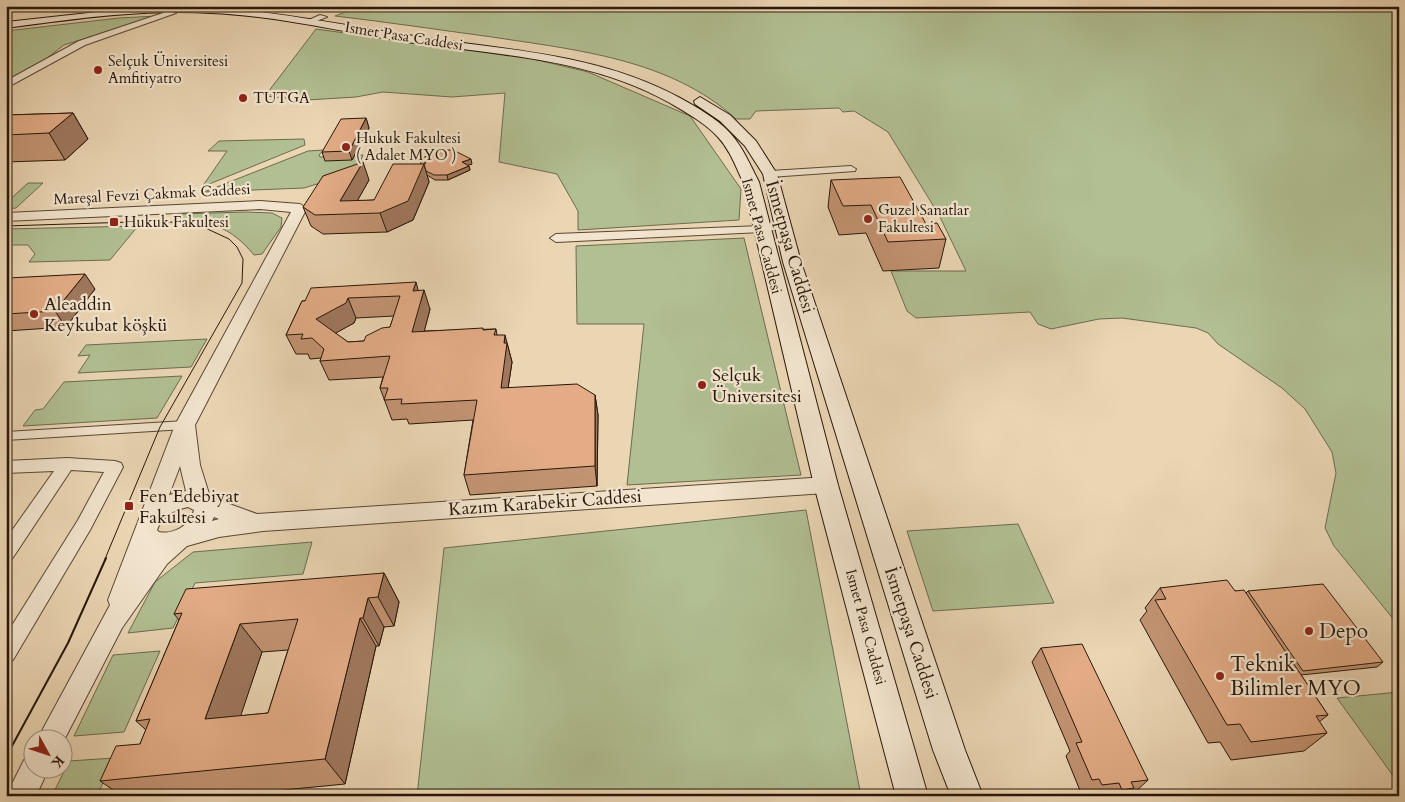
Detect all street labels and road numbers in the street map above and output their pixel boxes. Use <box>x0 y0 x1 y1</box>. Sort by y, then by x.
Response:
street label: Ismet Pasa Caddesi <box>344 17 464 55</box>
street label: Ismet Pasa Caddesi <box>737 176 787 296</box>
street label: İsmetpaşa Caddesi <box>759 178 821 316</box>
street label: Mareşal Fevzi Çakmak Caddesi <box>53 179 251 209</box>
street label: Kazım Karabekir Caddesi <box>447 484 643 522</box>
street label: İsmetpaşa Caddesi <box>878 564 944 702</box>
street label: Ismet Pasa Caddesi <box>841 567 891 687</box>

